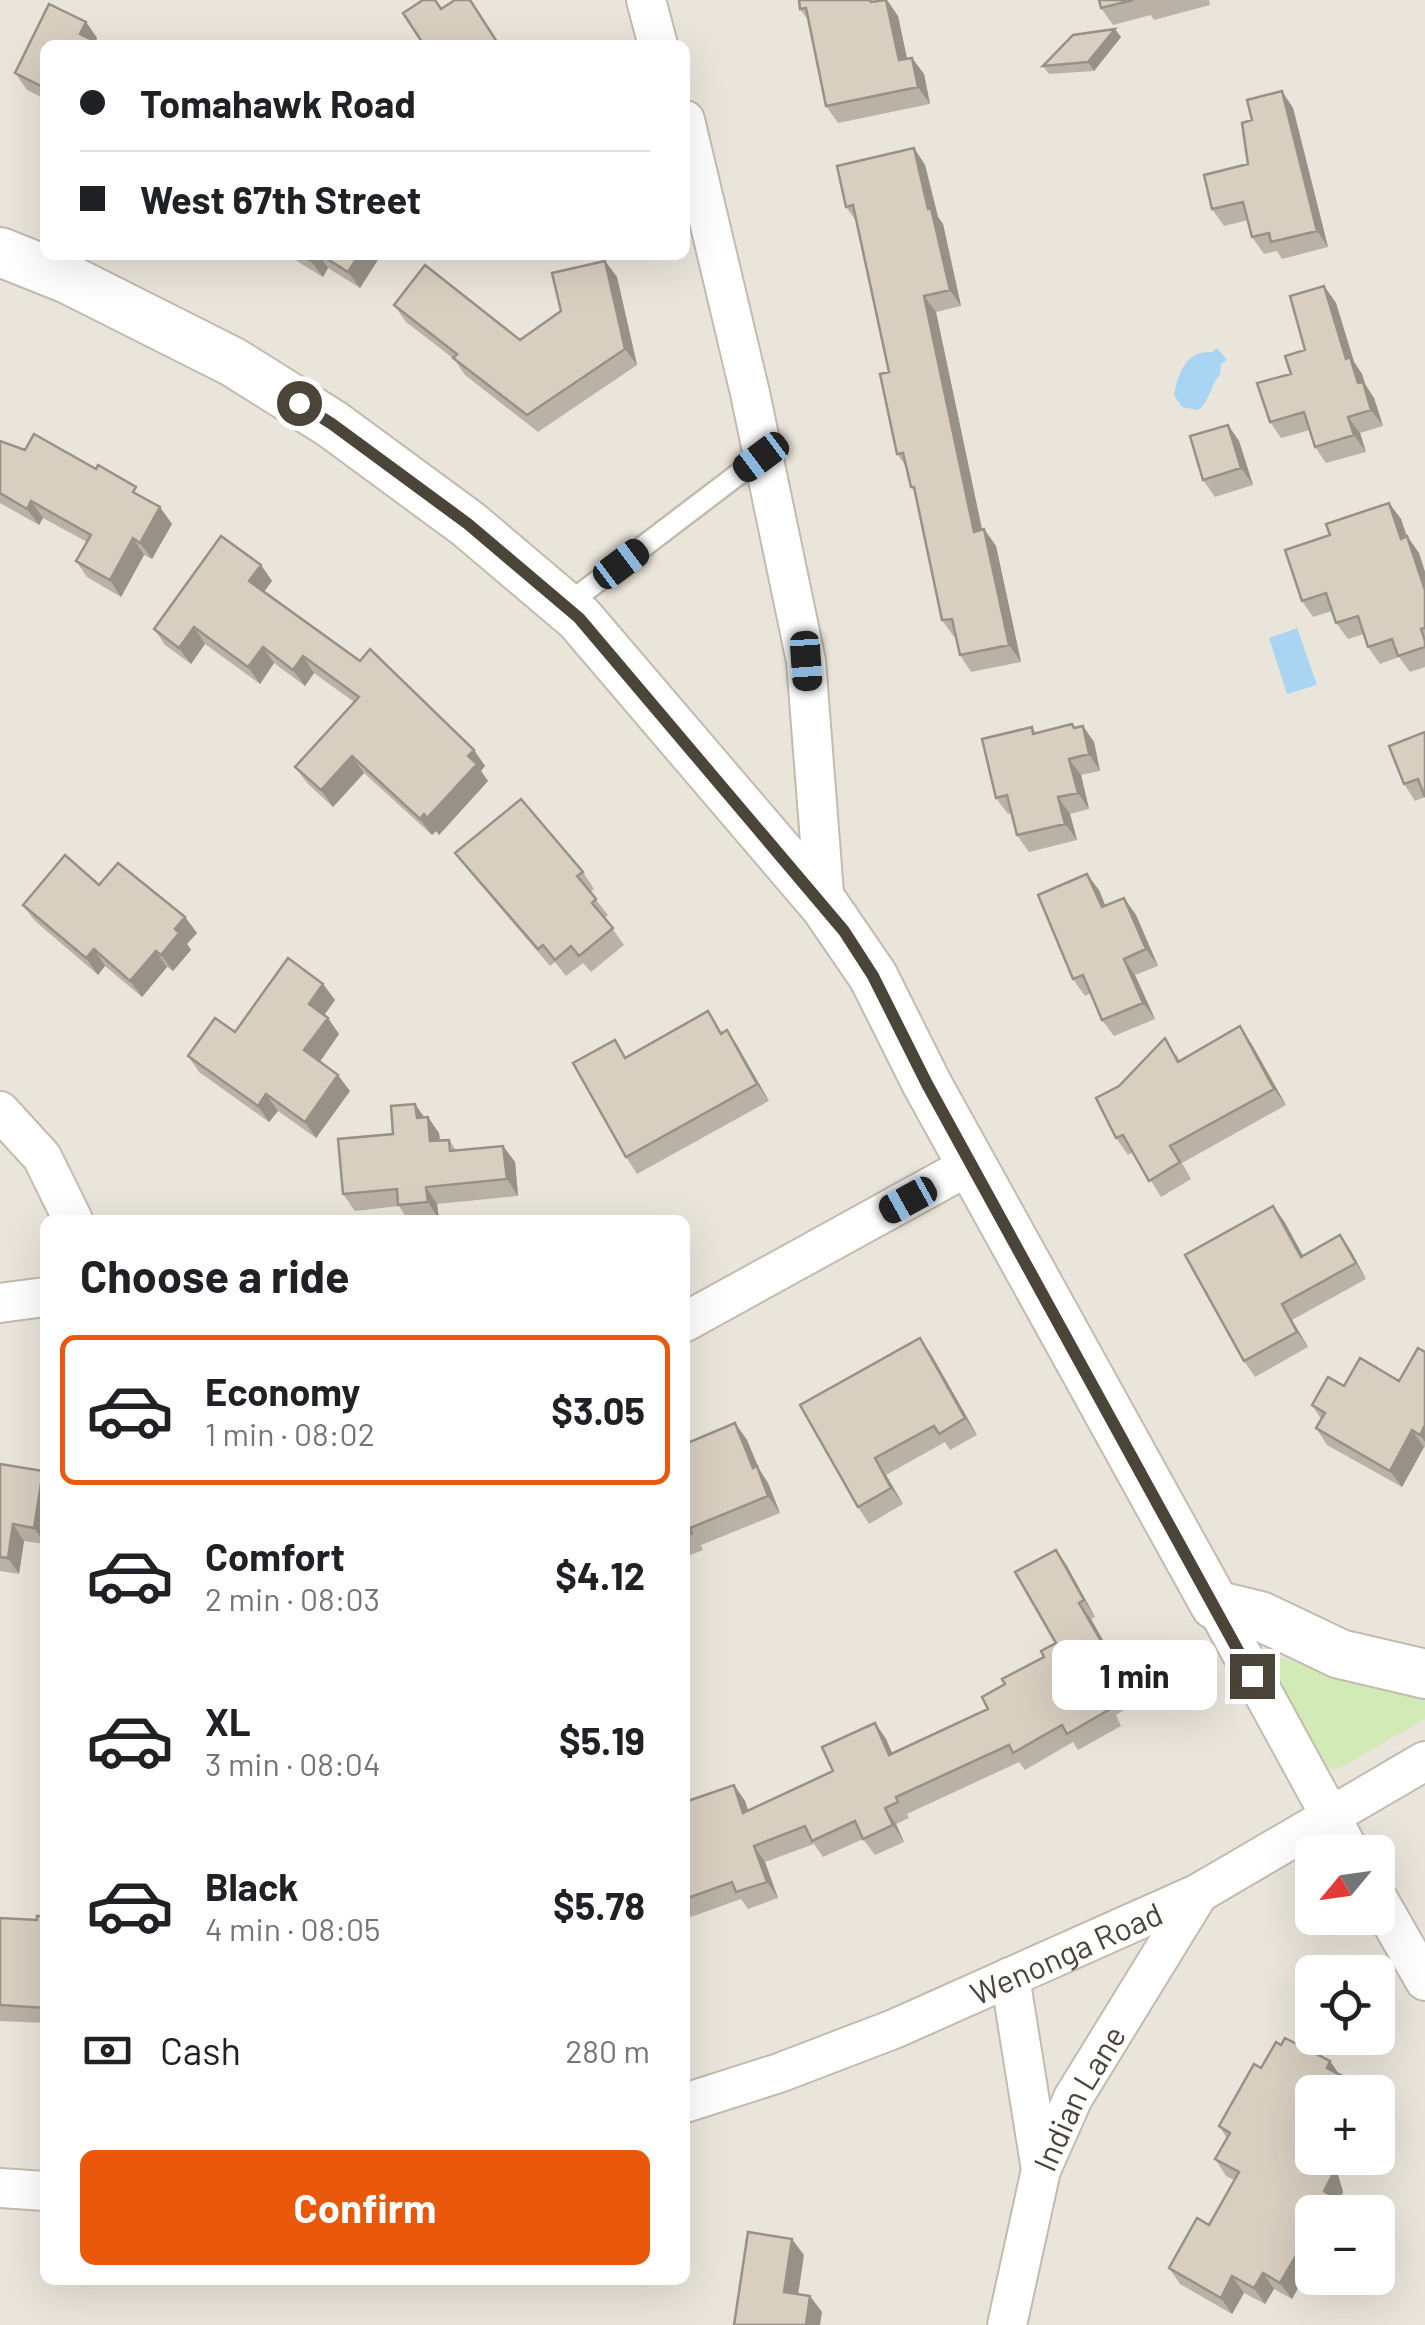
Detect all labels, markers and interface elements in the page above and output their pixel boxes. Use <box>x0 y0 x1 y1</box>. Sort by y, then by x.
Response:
text: Tomahawk Road <box>140 80 416 126</box>
text: West 67th Street <box>140 176 421 222</box>
route start <box>277 381 322 426</box>
car <box>728 427 794 487</box>
car <box>588 534 654 594</box>
car <box>789 630 823 692</box>
car <box>874 1172 942 1228</box>
text: Choose a ride <box>80 1248 350 1302</box>
icon: car <box>85 1365 175 1455</box>
text: Economy <box>205 1368 360 1414</box>
text: $3.05 <box>551 1387 645 1433</box>
text: 1 min · 08:02 <box>205 1414 375 1452</box>
icon: car <box>85 1530 175 1620</box>
text: Comfort <box>205 1533 345 1579</box>
text: $4.12 <box>555 1552 645 1598</box>
text: 2 min · 08:03 <box>205 1579 380 1617</box>
callout: 1 min <box>1052 1641 1217 1711</box>
route end <box>1230 1654 1275 1699</box>
text: 1 min <box>1099 1656 1170 1694</box>
icon: car <box>85 1695 175 1785</box>
text: XL <box>205 1698 251 1744</box>
text: $5.19 <box>559 1717 645 1763</box>
text: 3 min · 08:04 <box>205 1744 381 1782</box>
north arrow <box>1295 1835 1395 1935</box>
map controls <box>1295 1835 1395 2295</box>
icon: car <box>85 1860 175 1950</box>
text: Black <box>205 1863 299 1909</box>
text: $5.78 <box>553 1882 645 1928</box>
street label: Wenonga Road <box>964 1893 1168 2012</box>
text: 4 min · 08:05 <box>205 1909 381 1947</box>
button: locate <box>1295 1955 1395 2055</box>
street label: Indian Lane <box>1024 2018 1132 2176</box>
icon: cash <box>80 2023 135 2078</box>
text: Cash <box>160 2027 241 2073</box>
text: 280 m <box>565 2031 650 2069</box>
button: + <box>1295 2075 1395 2175</box>
button: Confirm <box>80 2150 650 2265</box>
button: − <box>1295 2195 1395 2295</box>

